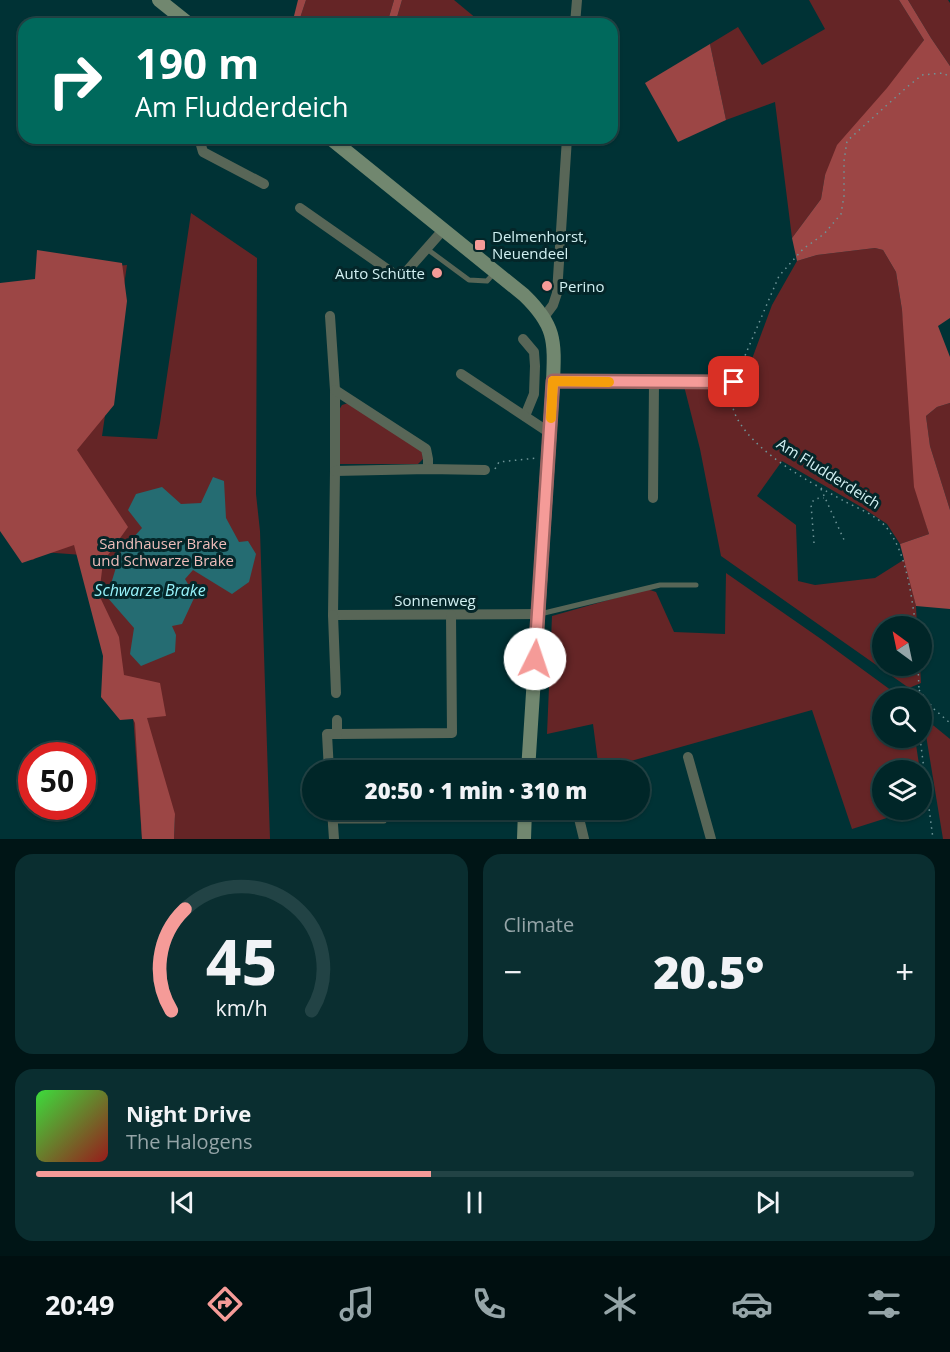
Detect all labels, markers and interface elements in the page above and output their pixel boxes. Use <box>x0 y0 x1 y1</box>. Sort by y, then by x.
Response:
text: 190 m <box>135 34 259 91</box>
icon: right <box>36 42 114 120</box>
text: Am Fludderdeich <box>135 88 349 125</box>
place label: Delmenhorst, Neuendeel <box>492 226 587 263</box>
marker: Delmenhorst, Neuendeel <box>473 238 487 252</box>
place label: Auto Schütte <box>335 263 425 283</box>
marker: Auto Schütte <box>430 266 444 280</box>
place label: Perino <box>559 276 605 296</box>
marker: Perino <box>540 279 554 293</box>
pin <box>708 356 759 407</box>
icon: arrive <box>717 365 750 398</box>
street label: Am Fludderdeich <box>773 433 885 513</box>
park label: Sandhauser Brake und Schwarze Brake <box>92 533 234 570</box>
water label: Schwarze Brake <box>94 579 206 601</box>
street label: Sonnenweg <box>394 590 476 610</box>
north arrow <box>872 616 932 676</box>
map controls <box>872 616 932 820</box>
position arrow <box>503 627 567 691</box>
button: search <box>872 688 932 748</box>
speed limit sign: 50 <box>18 742 96 820</box>
button: layers <box>872 760 932 820</box>
text: 20:50 · 1 min · 310 m <box>365 775 587 805</box>
text: Climate <box>504 911 574 938</box>
text: 45 <box>206 918 277 1003</box>
text: 20.5° <box>653 941 764 1002</box>
text: − <box>504 949 522 994</box>
text: + <box>895 949 914 994</box>
text: km/h <box>215 993 267 1022</box>
text: Night Drive <box>126 1098 251 1128</box>
text: The Halogens <box>126 1128 253 1155</box>
icon: previous <box>166 1186 199 1219</box>
icon: pause <box>458 1186 491 1219</box>
icon: next <box>751 1186 784 1219</box>
icon: directions <box>204 1283 246 1325</box>
icon: music <box>336 1283 378 1325</box>
icon: phone <box>468 1283 510 1325</box>
icon: climate <box>599 1283 641 1325</box>
icon: car <box>731 1283 773 1325</box>
icon: filters <box>863 1283 905 1325</box>
text: 20:49 <box>45 1286 114 1323</box>

